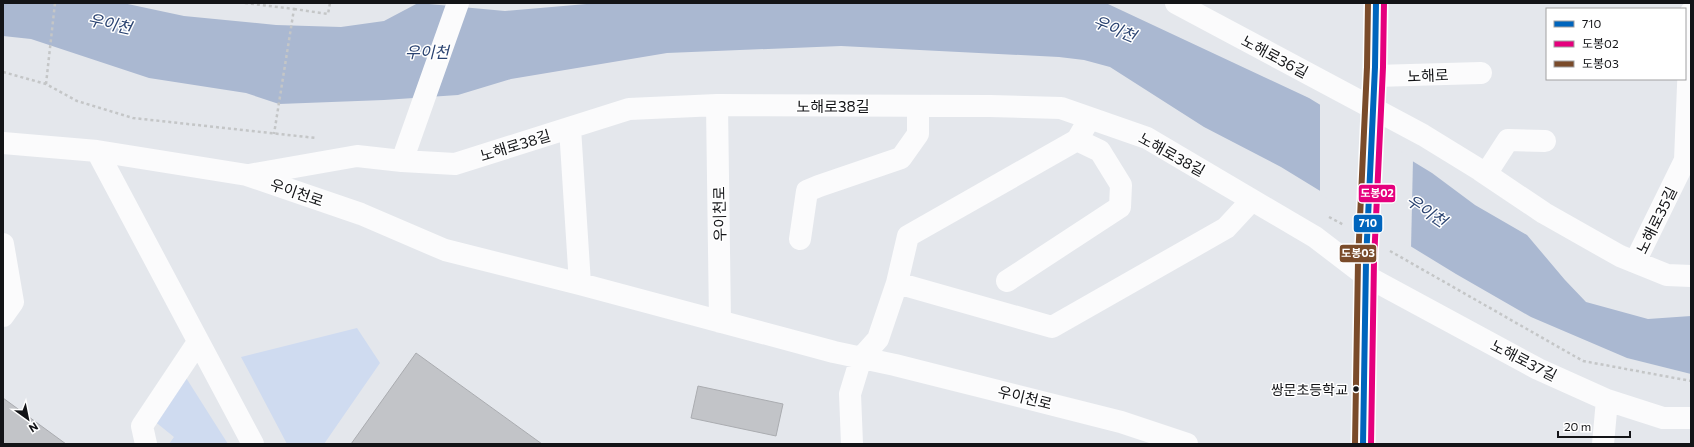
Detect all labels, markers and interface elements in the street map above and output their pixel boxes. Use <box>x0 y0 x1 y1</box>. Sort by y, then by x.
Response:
legend <box>1546 8 1686 80</box>
water label: 우이천 <box>86 9 136 37</box>
water label: 우이천 <box>1091 11 1141 46</box>
text: 710 <box>1582 16 1601 30</box>
street label: 노해로36길 <box>1239 31 1311 81</box>
text: 도봉02 <box>1582 36 1619 50</box>
water label: 우이천 <box>405 42 451 61</box>
text: 도봉03 <box>1582 56 1619 70</box>
street label: 노해로 <box>1407 65 1449 85</box>
street label: 노해로38길 <box>797 97 869 115</box>
street label: 노해로38길 <box>478 126 552 164</box>
street label: 노해로38길 <box>1136 128 1208 180</box>
street label: 우이천로 <box>268 175 326 209</box>
line badge: 도봉02 <box>1358 184 1396 203</box>
street label: 노해로35길 <box>1632 184 1680 256</box>
street label: 우이천로 <box>710 186 728 242</box>
text: 도봉02 <box>1360 186 1394 199</box>
water label: 우이천 <box>1403 190 1453 231</box>
line badge: 710 <box>1353 214 1383 233</box>
text: 710 <box>1359 216 1377 229</box>
line badge: 도봉03 <box>1339 244 1377 263</box>
text: 도봉03 <box>1341 246 1375 259</box>
street label: 노해로37길 <box>1488 336 1560 384</box>
place label: 쌍문초등학교 <box>1271 381 1348 398</box>
street label: 우이천로 <box>996 382 1054 412</box>
marker: 쌍문초등학교 <box>1351 384 1361 394</box>
north arrow <box>8 399 48 439</box>
scale bar <box>1558 413 1630 439</box>
text: 20 m <box>1564 419 1591 433</box>
text: N <box>27 420 41 436</box>

